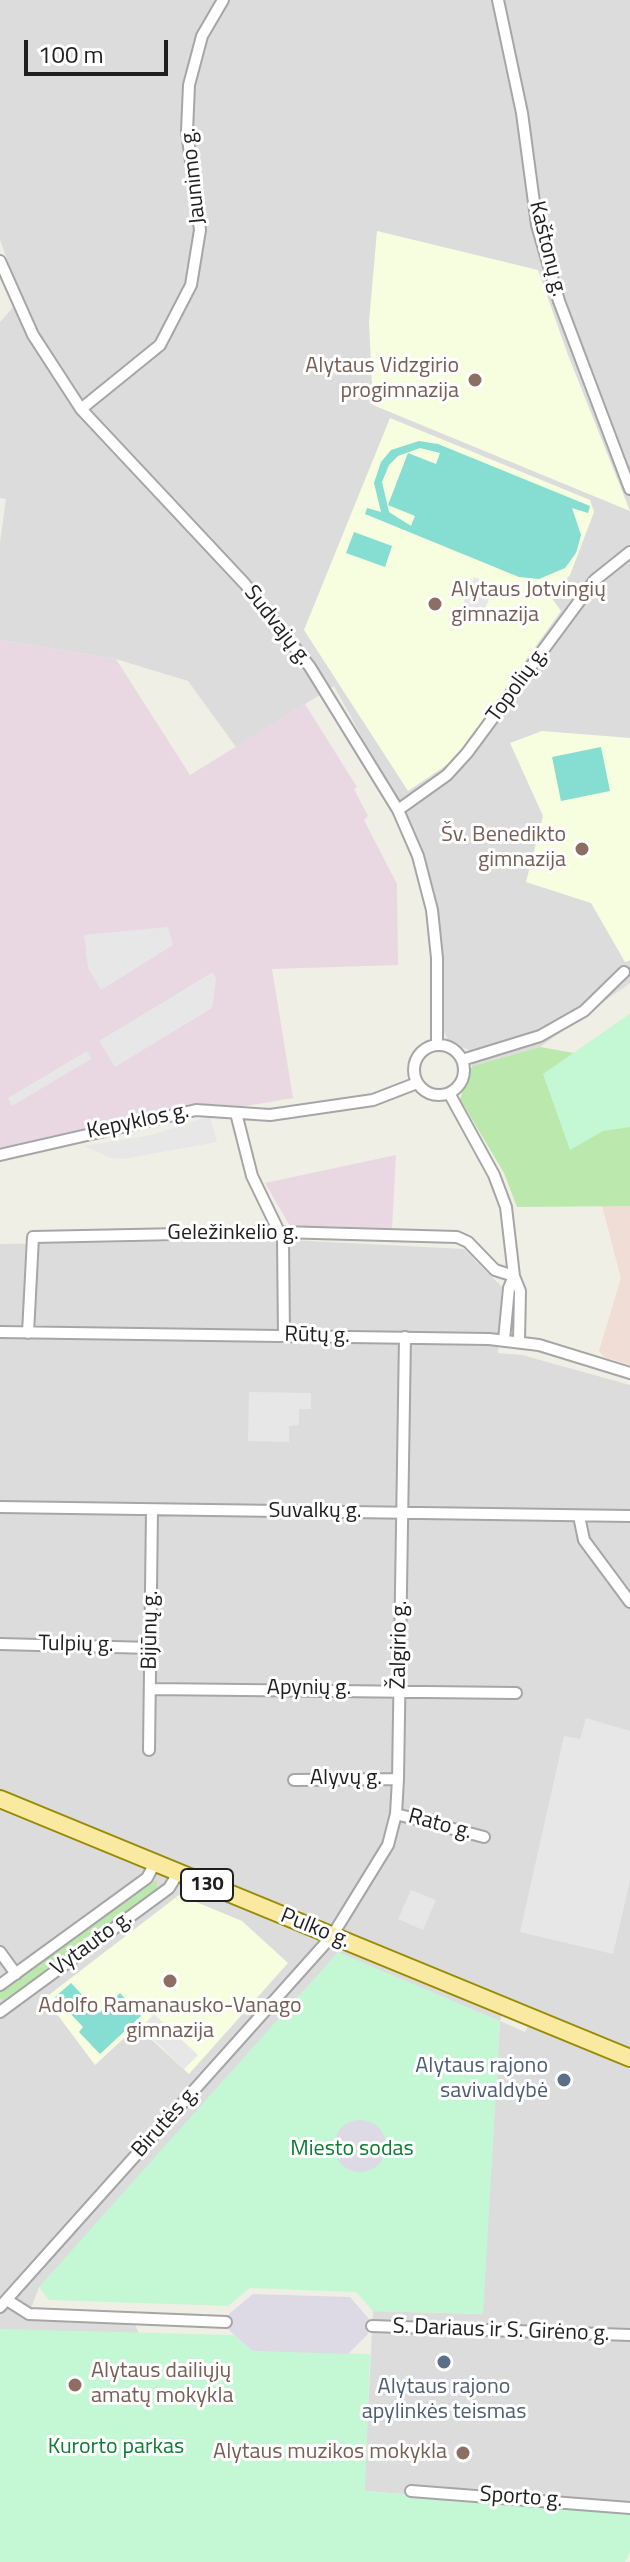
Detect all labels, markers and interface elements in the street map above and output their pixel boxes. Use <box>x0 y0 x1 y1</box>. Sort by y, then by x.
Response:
scale bar <box>28 24 172 74</box>
text: 100 m <box>38 36 104 72</box>
street label: Jaunimo g. <box>176 127 212 225</box>
street label: Kaštonų g. <box>522 199 572 299</box>
place label: Alytaus Vidzgirio progimnazija <box>305 354 459 406</box>
marker: Alytaus Vidzgirio progimnazija <box>466 371 484 389</box>
place label: Alytaus Jotvingių gimnazija <box>451 578 606 630</box>
street label: Sudvajų g. <box>238 581 316 671</box>
marker: Alytaus Jotvingių gimnazija <box>426 595 444 613</box>
street label: Topolių g. <box>482 642 554 728</box>
place label: Šv. Benedikto gimnazija <box>441 823 566 874</box>
marker: Šv. Benedikto gimnazija <box>573 840 591 858</box>
street label: Kepyklos g. <box>85 1098 191 1146</box>
street label: Geležinkelio g. <box>167 1221 299 1247</box>
street label: Rūtų g. <box>284 1322 350 1350</box>
street label: Suvalkų g. <box>268 1499 362 1525</box>
street label: Bijūnų g. <box>137 1590 165 1670</box>
street label: Žalgirio g. <box>386 1600 414 1690</box>
street label: Tulpių g. <box>38 1631 114 1659</box>
street label: Apynių g. <box>267 1676 351 1702</box>
street label: Alyvų g. <box>310 1766 382 1792</box>
street label: Rato g. <box>405 1804 475 1846</box>
road number: 130 <box>181 1869 233 1901</box>
street label: Pulko g. <box>276 1903 354 1955</box>
street label: Vytauto g. <box>46 1906 138 1982</box>
marker: Adolfo Ramanausko-Vanago gimnazija <box>161 1972 179 1990</box>
place label: Adolfo Ramanausko-Vanago gimnazija <box>38 1994 302 2046</box>
place label: Alytaus rajono savivaldybė <box>415 2054 548 2106</box>
marker: Alytaus rajono savivaldybė <box>555 2071 573 2089</box>
street label: Birutės g. <box>127 2081 205 2163</box>
park label: Miesto sodas <box>290 2137 414 2163</box>
street label: S. Dariaus ir S. Girėno g. <box>392 2314 610 2348</box>
marker: Alytaus rajono apylinkės teismas <box>435 2353 453 2371</box>
place label: Alytaus dailiųjų amatų mokykla <box>91 2359 233 2410</box>
place label: Alytaus rajono apylinkės teismas <box>362 2375 526 2426</box>
marker: Alytaus dailiųjų amatų mokykla <box>66 2376 84 2394</box>
park label: Kurorto parkas <box>48 2435 184 2461</box>
place label: Alytaus muzikos mokykla <box>213 2440 447 2466</box>
marker: Alytaus muzikos mokykla <box>454 2444 472 2462</box>
street label: Sporto g. <box>479 2482 563 2514</box>

